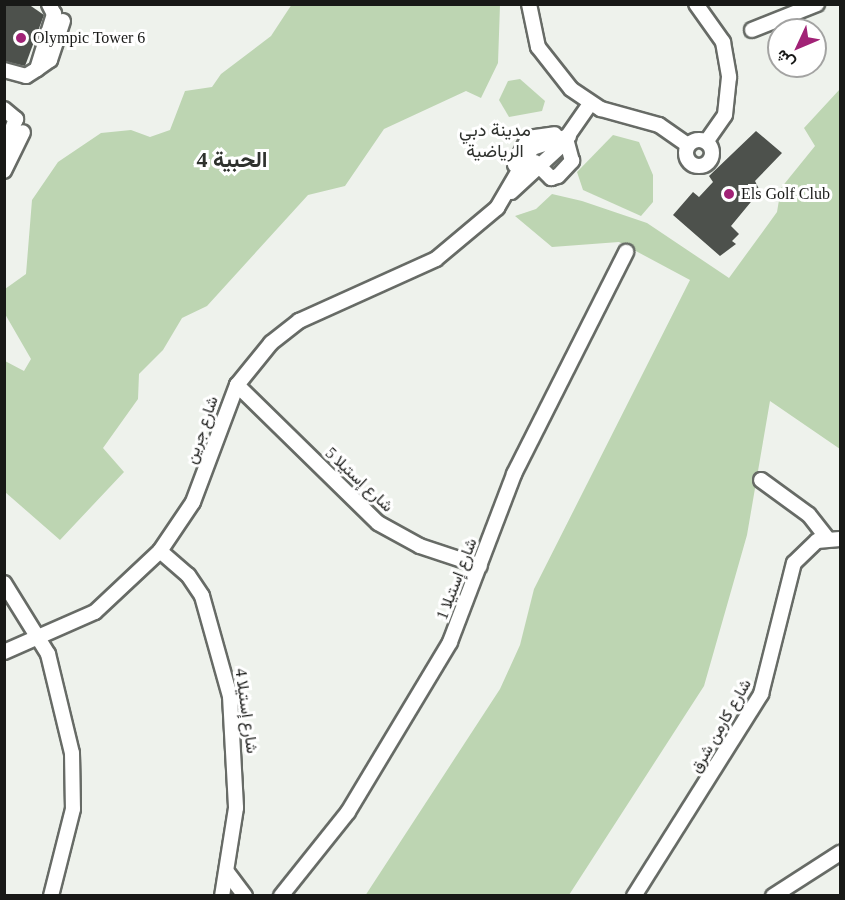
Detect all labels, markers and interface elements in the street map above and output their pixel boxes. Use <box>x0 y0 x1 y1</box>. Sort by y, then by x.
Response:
north arrow <box>767 18 827 78</box>
place label: Olympic Tower 6 <box>33 28 146 48</box>
marker: Olympic Tower 6 <box>14 31 28 45</box>
text: ش <box>772 47 798 72</box>
district label: مدينة دبي الرياضية <box>459 120 531 162</box>
district label: الحبية 4 <box>196 147 268 173</box>
place label: Els Golf Club <box>741 184 830 204</box>
marker: Els Golf Club <box>722 187 736 201</box>
street label: شارع جرين <box>182 394 222 466</box>
street label: شارع إستيلا 5 <box>321 444 397 516</box>
street label: شارع إستيلا 1 <box>433 536 481 622</box>
street label: شارع إستيلا 4 <box>231 667 261 755</box>
street label: شارع كارمن شرق <box>686 676 756 776</box>

